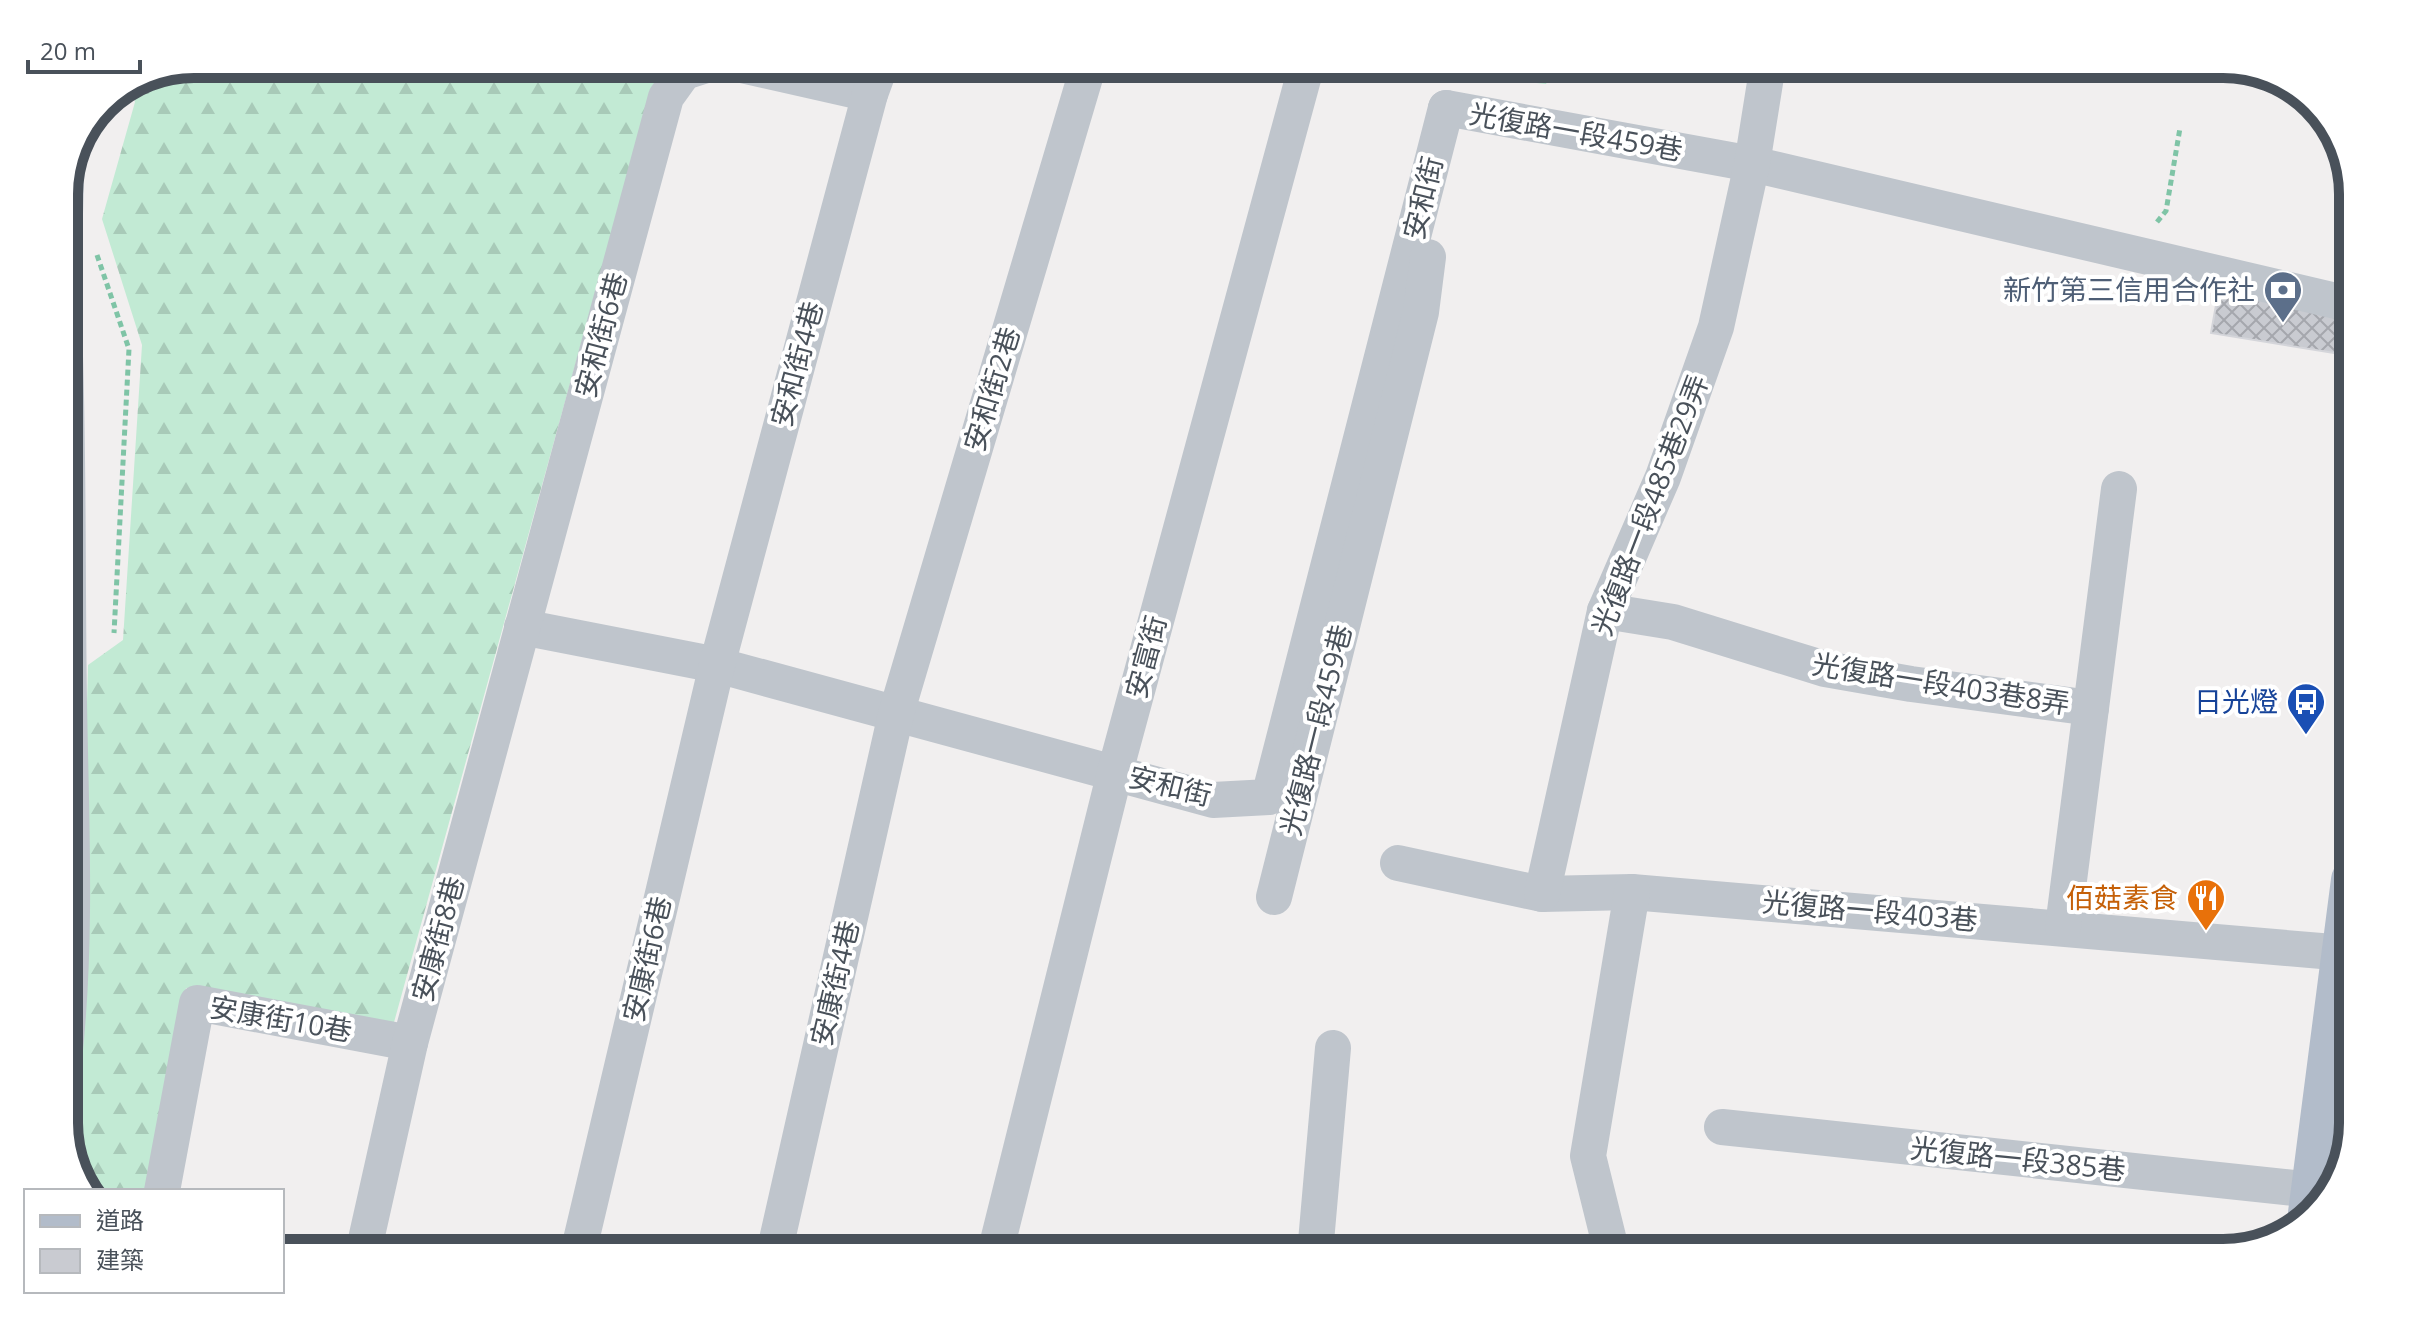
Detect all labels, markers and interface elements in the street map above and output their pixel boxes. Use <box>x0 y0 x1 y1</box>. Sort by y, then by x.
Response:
scale bar <box>28 24 140 74</box>
text: 20 m <box>40 34 96 67</box>
street label: 光復路一段459巷 <box>1466 94 1686 168</box>
street label: 安和街 <box>1393 152 1451 243</box>
street label: 安和街6巷 <box>565 268 635 401</box>
bank icon: 新竹第三信用合作社 <box>2262 269 2304 324</box>
place label: 新竹第三信用合作社 <box>2003 270 2255 308</box>
street label: 安和街4巷 <box>761 297 831 430</box>
street label: 安和街2巷 <box>954 322 1028 455</box>
street label: 光復路一段485巷29弄 <box>1582 369 1716 640</box>
street label: 安富街 <box>1116 611 1174 702</box>
street label: 光復路一段459巷 <box>1270 620 1360 839</box>
street label: 光復路一段403巷8弄 <box>1810 644 2073 722</box>
bus stop icon: 日光燈 <box>2285 681 2327 736</box>
place label: 日光燈 <box>2194 682 2278 720</box>
street label: 安和街 <box>1125 756 1216 814</box>
street label: 安康街8巷 <box>402 872 472 1005</box>
restaurant icon: 佰菇素食 <box>2185 877 2227 932</box>
place label: 佰菇素食 <box>2066 878 2178 916</box>
street label: 光復路一段403巷 <box>1761 882 1979 938</box>
street label: 安康街6巷 <box>613 892 679 1025</box>
street label: 安康街4巷 <box>801 916 867 1049</box>
street label: 安康街10巷 <box>207 987 355 1049</box>
street label: 光復路一段385巷 <box>1909 1128 2128 1188</box>
legend <box>24 1189 284 1293</box>
text: 道路 <box>96 1203 144 1236</box>
text: 建築 <box>96 1243 144 1276</box>

